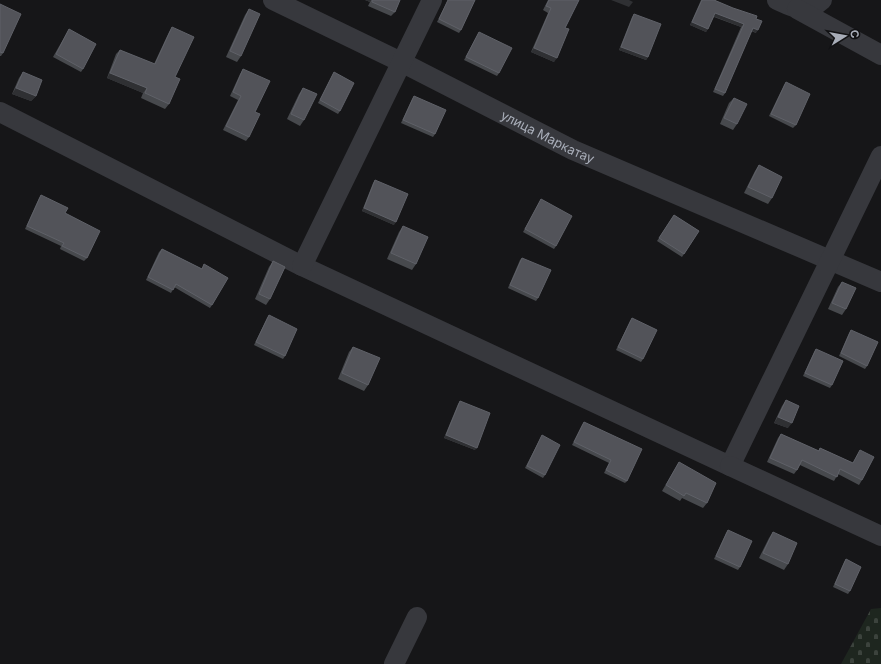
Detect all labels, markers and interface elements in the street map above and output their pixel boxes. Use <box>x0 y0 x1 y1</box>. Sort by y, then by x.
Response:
north arrow <box>825 16 865 56</box>
text: С <box>847 29 862 39</box>
street label: улица Маркатау <box>498 107 597 166</box>

